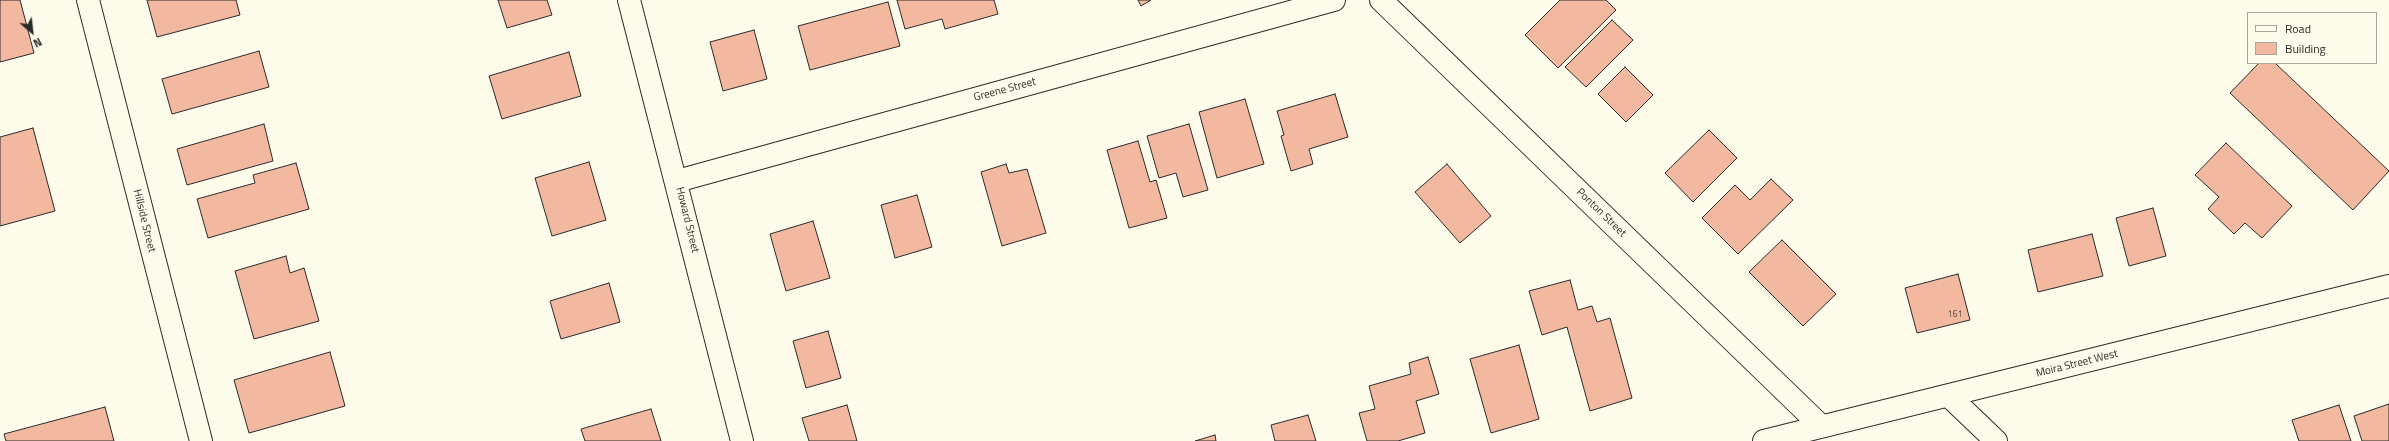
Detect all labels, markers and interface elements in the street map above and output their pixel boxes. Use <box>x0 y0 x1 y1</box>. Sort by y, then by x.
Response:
north arrow <box>12 12 52 52</box>
legend <box>2247 12 2377 64</box>
text: Road <box>2285 19 2311 38</box>
text: N <box>31 34 45 51</box>
text: Building <box>2285 39 2326 58</box>
street label: Greene Street <box>972 75 1038 105</box>
street label: Howard Street <box>672 186 702 254</box>
street label: Ponton Street <box>1573 186 1629 240</box>
street label: Hillside Street <box>130 188 158 254</box>
house number: 161 <box>1947 310 1963 320</box>
street label: Moira Street West <box>2035 347 2119 381</box>

